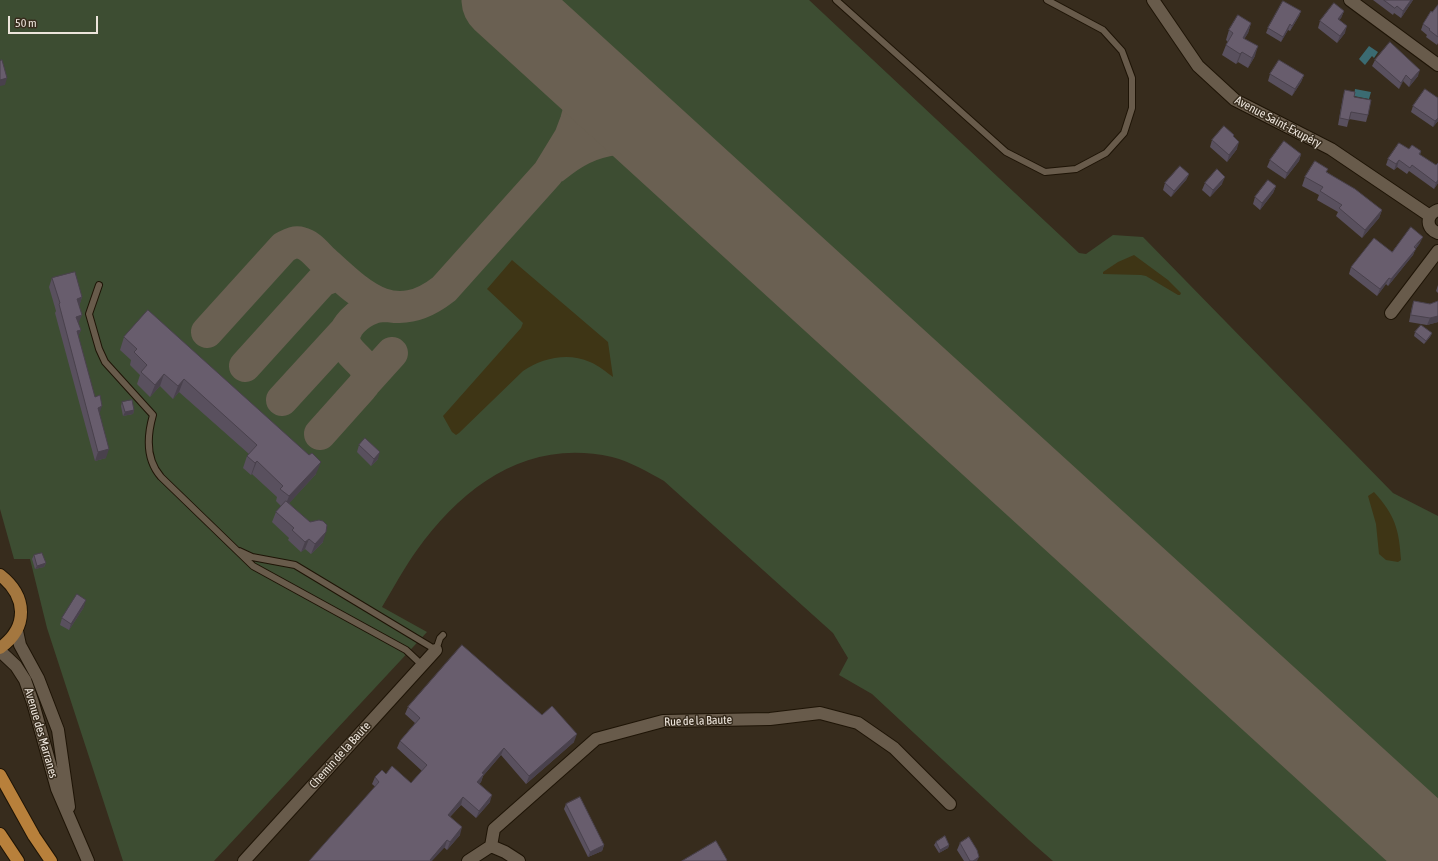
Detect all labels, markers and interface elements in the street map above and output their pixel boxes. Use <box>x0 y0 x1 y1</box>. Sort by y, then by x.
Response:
scale bar <box>10 8 100 34</box>
text: 50 m <box>15 16 37 30</box>
street label: Avenue Saint-Exupéry <box>1232 93 1324 151</box>
street label: Avenue des Marranes <box>21 686 61 780</box>
street label: Rue de la Baute <box>664 713 732 729</box>
street label: Chemin de la Baute <box>306 719 374 791</box>

